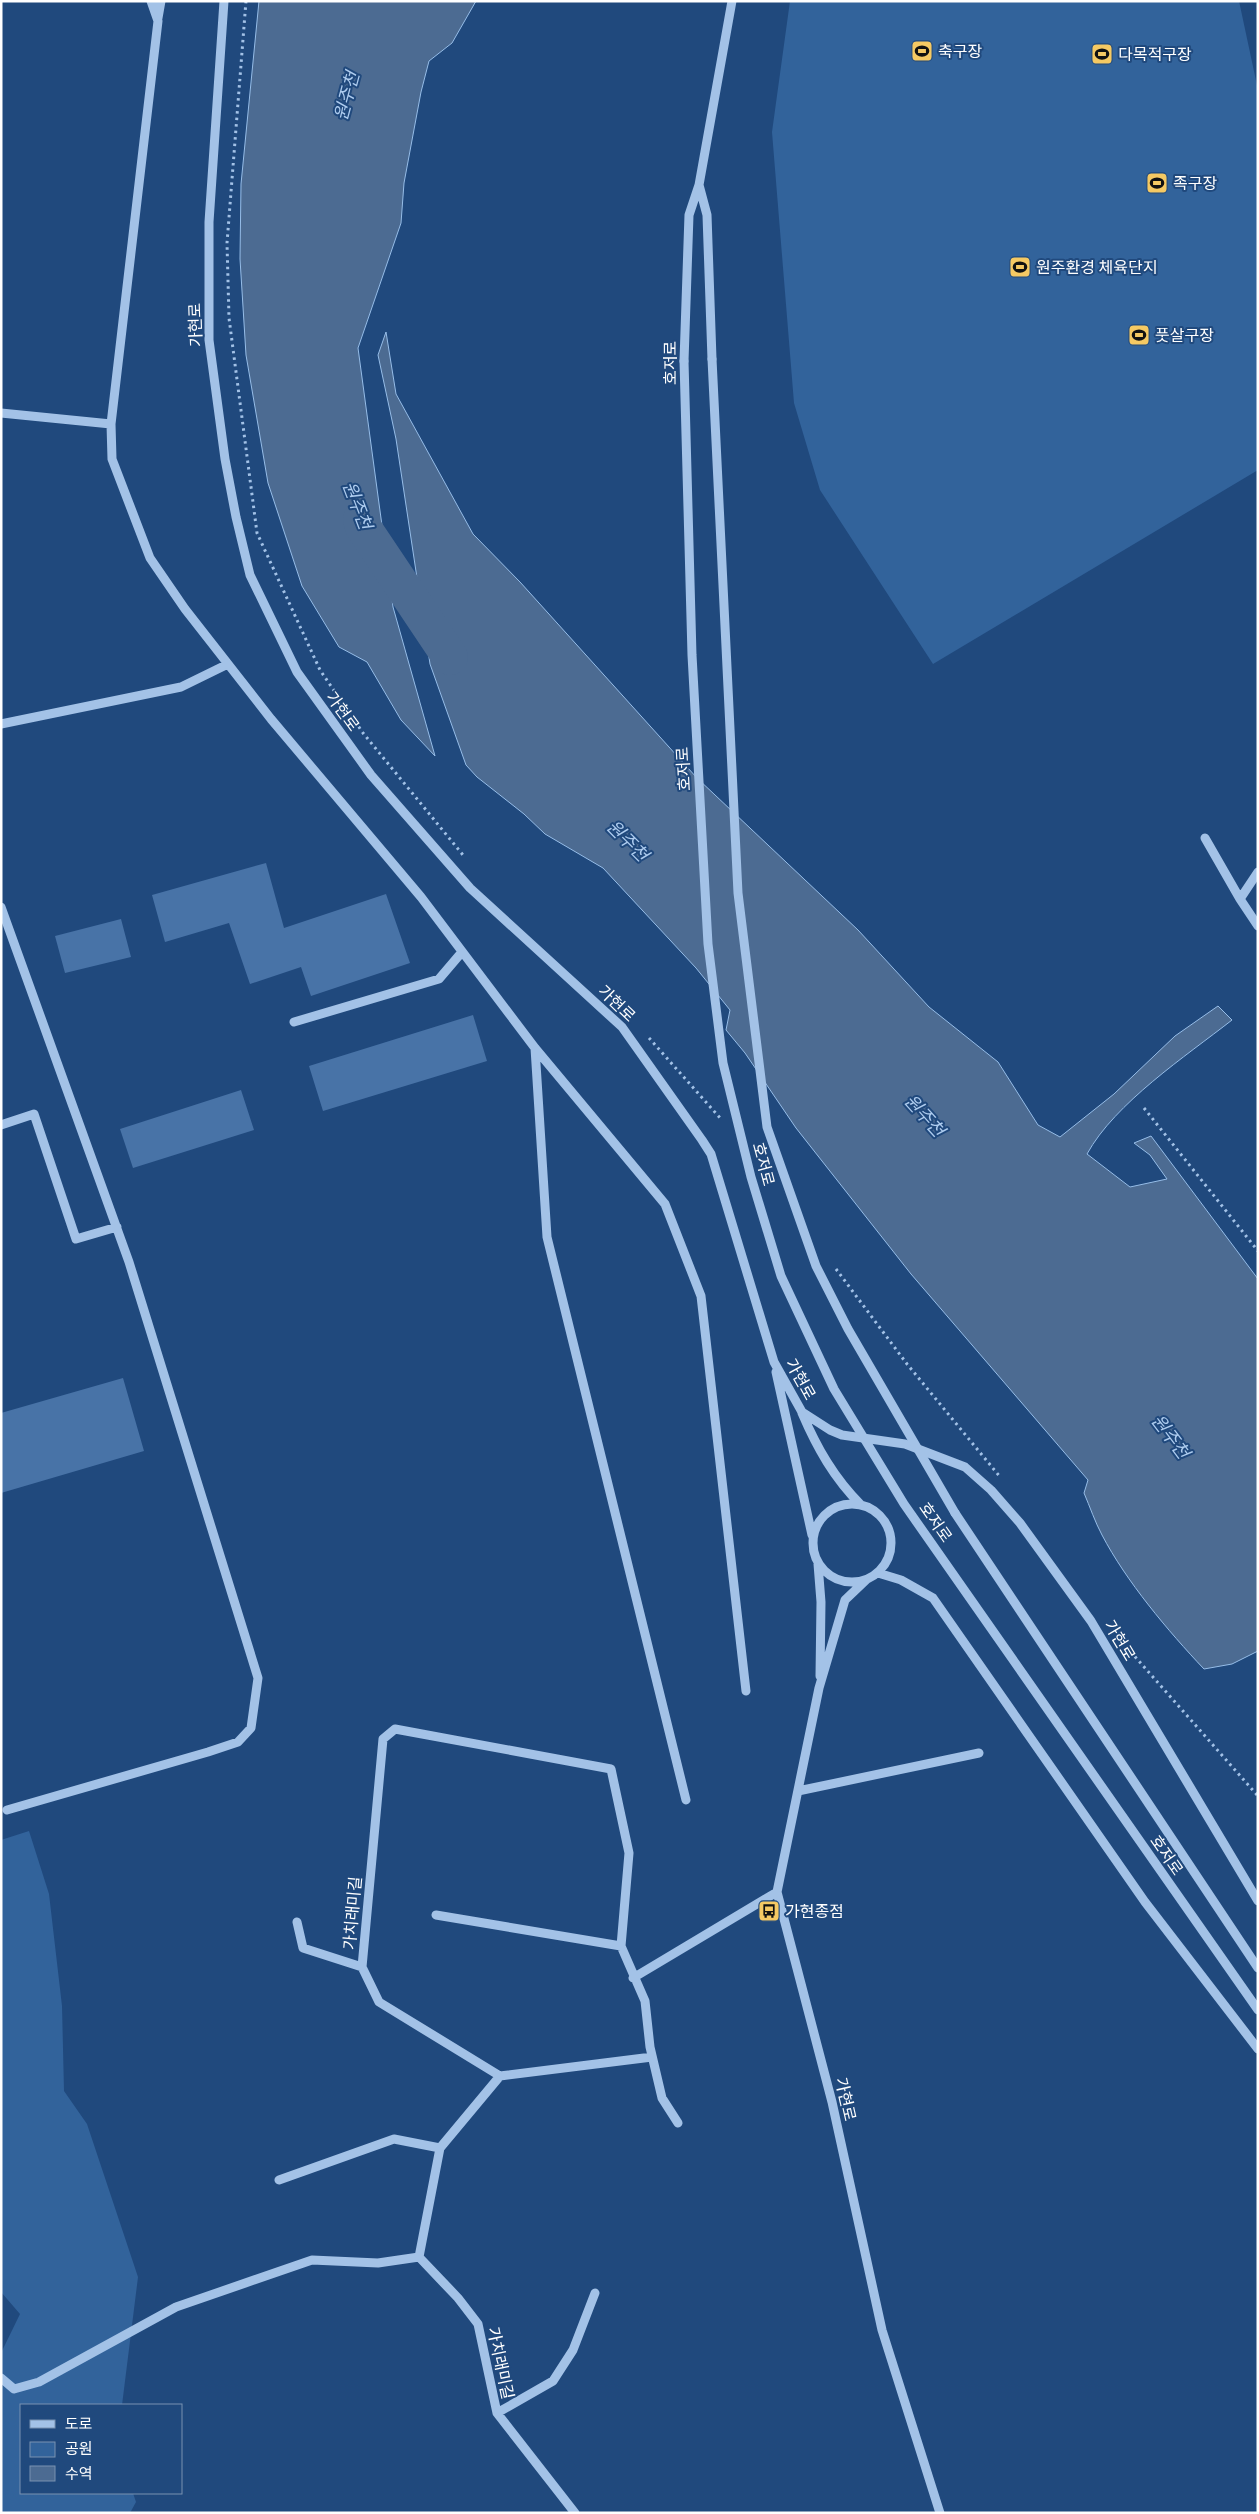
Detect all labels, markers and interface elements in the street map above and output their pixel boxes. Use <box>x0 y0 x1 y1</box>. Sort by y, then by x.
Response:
sports icon: 축구장 <box>910 39 934 63</box>
place label: 축구장 <box>938 42 982 60</box>
sports icon: 다목적구장 <box>1090 42 1114 66</box>
place label: 다목적구장 <box>1118 45 1192 63</box>
water label: 원주천 <box>330 67 363 123</box>
sports icon: 족구장 <box>1145 171 1169 195</box>
place label: 족구장 <box>1173 174 1217 192</box>
sports icon: 원주환경 체육단지 <box>1008 255 1032 279</box>
place label: 원주환경 체육단지 <box>1036 258 1157 276</box>
street label: 가현로 <box>185 302 205 347</box>
sports icon: 풋살구장 <box>1127 323 1151 347</box>
place label: 풋살구장 <box>1155 326 1214 344</box>
street label: 호저로 <box>661 341 679 385</box>
water label: 원주천 <box>340 478 377 534</box>
street label: 가현로 <box>323 688 363 734</box>
street label: 호저로 <box>673 746 693 792</box>
water label: 원주천 <box>603 815 654 866</box>
street label: 가현로 <box>595 981 639 1025</box>
water label: 원주천 <box>901 1090 951 1142</box>
street label: 호저로 <box>750 1140 778 1188</box>
street label: 가현로 <box>782 1355 820 1403</box>
water label: 원주천 <box>1148 1410 1195 1464</box>
street label: 호저로 <box>916 1499 956 1545</box>
street label: 가현로 <box>1101 1616 1139 1664</box>
street label: 호저로 <box>1147 1832 1187 1878</box>
street label: 가치래미길 <box>340 1876 364 1950</box>
bus stop icon: 가현종점 <box>757 1899 781 1923</box>
place label: 가현종점 <box>785 1902 844 1920</box>
street label: 가현로 <box>832 2075 860 2123</box>
street label: 가치래미길 <box>485 2325 517 2401</box>
legend <box>20 2404 182 2494</box>
text: 도로 <box>65 2415 93 2432</box>
text: 공원 <box>65 2440 93 2457</box>
text: 수역 <box>65 2465 93 2482</box>

